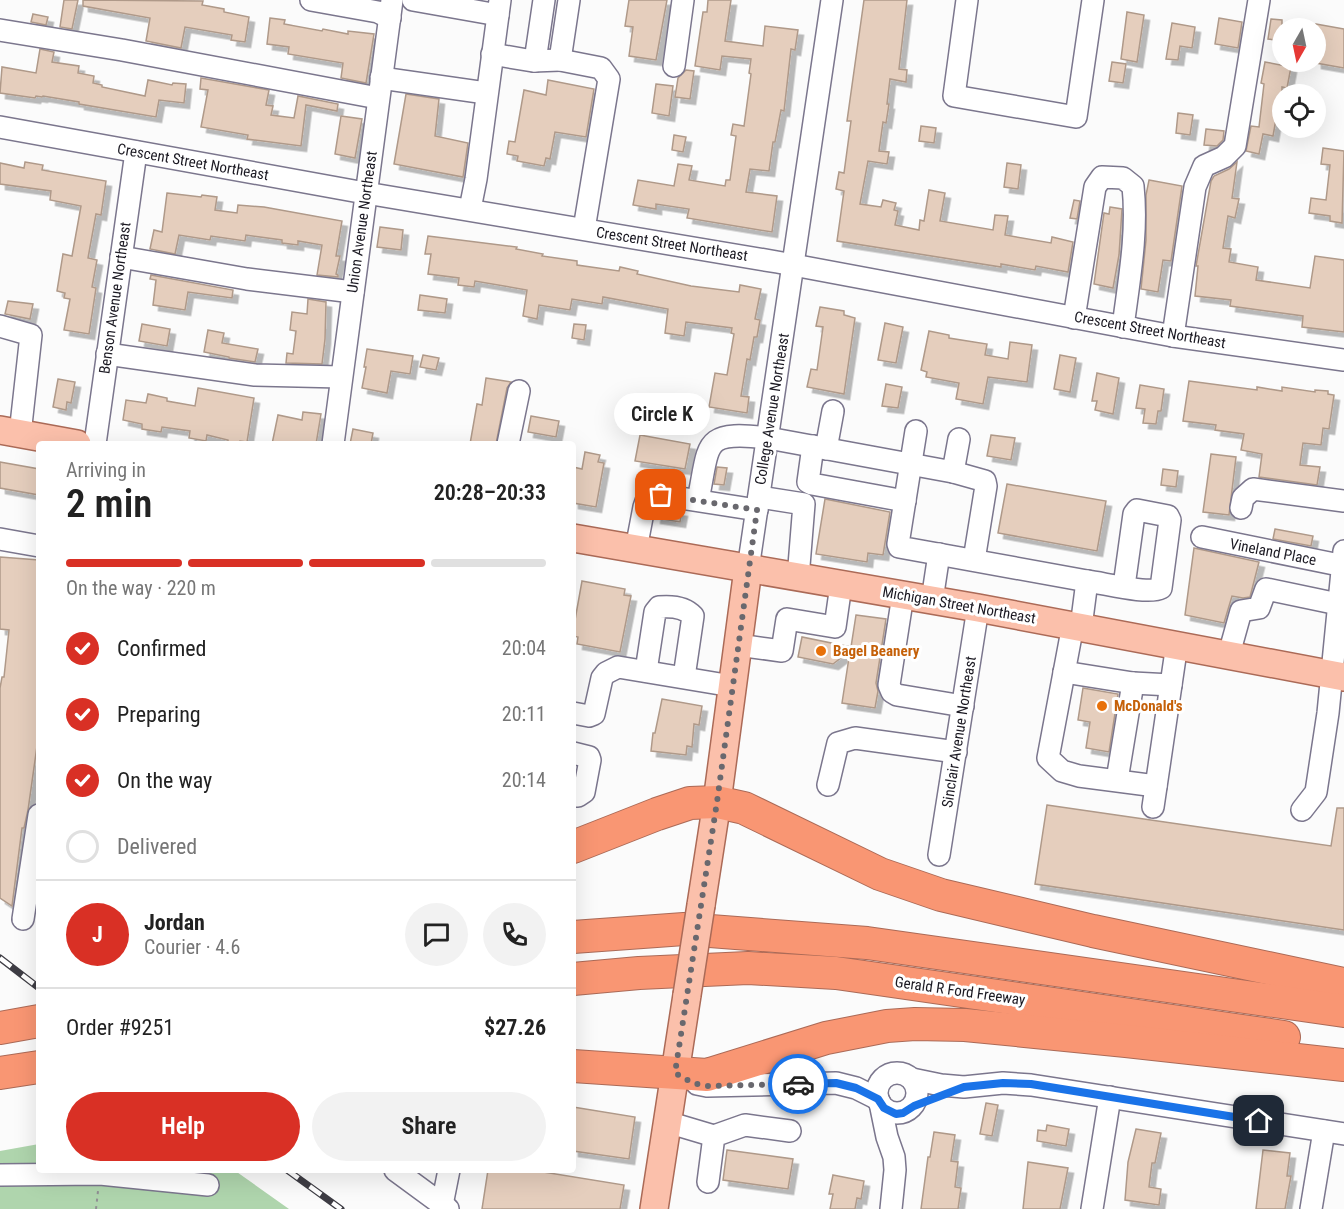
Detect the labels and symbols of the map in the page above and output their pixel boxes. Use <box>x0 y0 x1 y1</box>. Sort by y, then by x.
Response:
north arrow <box>1272 18 1326 72</box>
street label: Crescent Street Northeast <box>116 140 270 184</box>
street label: Union Avenue Northeast <box>343 150 381 294</box>
street label: Benson Avenue Northeast <box>95 221 135 375</box>
street label: Crescent Street Northeast <box>595 223 749 265</box>
street label: Crescent Street Northeast <box>1073 308 1227 352</box>
street label: College Avenue Northeast <box>751 332 793 486</box>
callout: Circle K <box>613 393 709 435</box>
pin <box>635 469 686 520</box>
street label: Vineland Place <box>1228 535 1318 569</box>
street label: Michigan Street Northeast <box>881 583 1037 627</box>
place label: Bagel Beanery <box>833 642 920 660</box>
marker: Bagel Beanery <box>814 644 828 658</box>
street label: Sinclair Avenue Northeast <box>938 655 980 809</box>
place label: McDonald's <box>1114 697 1183 715</box>
marker: McDonald's <box>1095 699 1109 713</box>
street label: Gerald R Ford Freeway <box>894 973 1026 1009</box>
courier <box>768 1054 828 1114</box>
pin <box>1233 1095 1284 1146</box>

